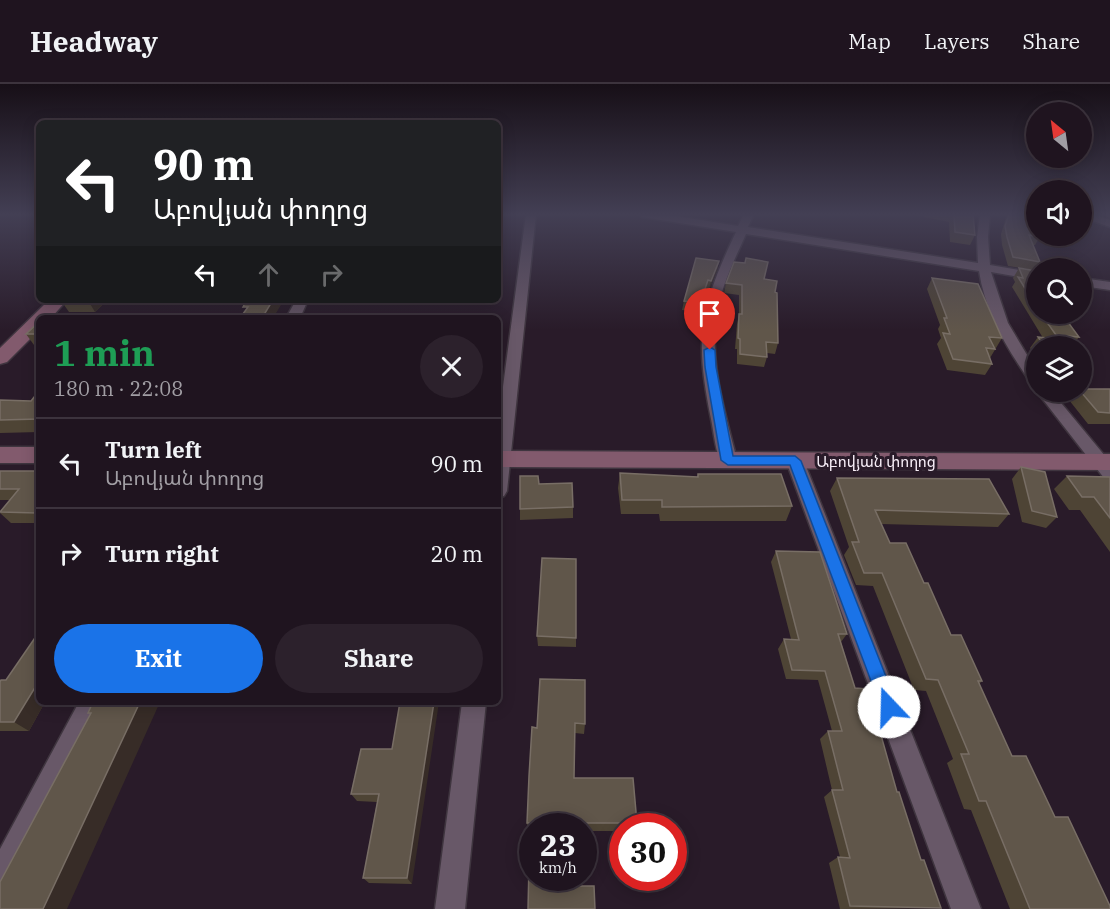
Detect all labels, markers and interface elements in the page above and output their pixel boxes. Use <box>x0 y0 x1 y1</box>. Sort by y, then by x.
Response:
text: Headway <box>30 23 158 60</box>
text: Map <box>848 27 891 55</box>
text: Layers <box>924 27 990 55</box>
text: Share <box>1023 27 1080 55</box>
north arrow <box>1026 102 1092 168</box>
map controls <box>1026 102 1092 402</box>
text: 90 m <box>153 137 254 192</box>
icon: left <box>54 144 132 222</box>
button: sound <box>1026 180 1092 246</box>
text: Աբովյան փողոց <box>153 191 368 226</box>
icon: left <box>189 258 222 291</box>
icon: ahead <box>252 258 285 291</box>
icon: right <box>315 258 348 291</box>
button: search <box>1026 258 1092 324</box>
pin <box>684 288 735 350</box>
icon: arrive <box>693 297 726 330</box>
text: 1 min <box>54 329 155 376</box>
button: close <box>420 335 483 398</box>
button: layers <box>1026 336 1092 402</box>
text: 180 m · 22:08 <box>54 375 183 402</box>
text: Turn left <box>105 435 201 464</box>
icon: left <box>54 447 87 480</box>
text: 90 m <box>431 449 483 478</box>
street label: Աբովյան փողոց <box>816 452 936 471</box>
text: Աբովյան փողոց <box>105 464 264 491</box>
icon: right <box>54 537 87 570</box>
text: Turn right <box>105 539 219 568</box>
text: 20 m <box>431 539 483 568</box>
button: Exit <box>54 624 263 693</box>
button: Share <box>275 624 483 693</box>
position arrow <box>857 675 921 739</box>
speed limit sign: 30 <box>609 813 687 891</box>
text: 23 <box>540 825 576 864</box>
text: km/h <box>539 858 577 877</box>

